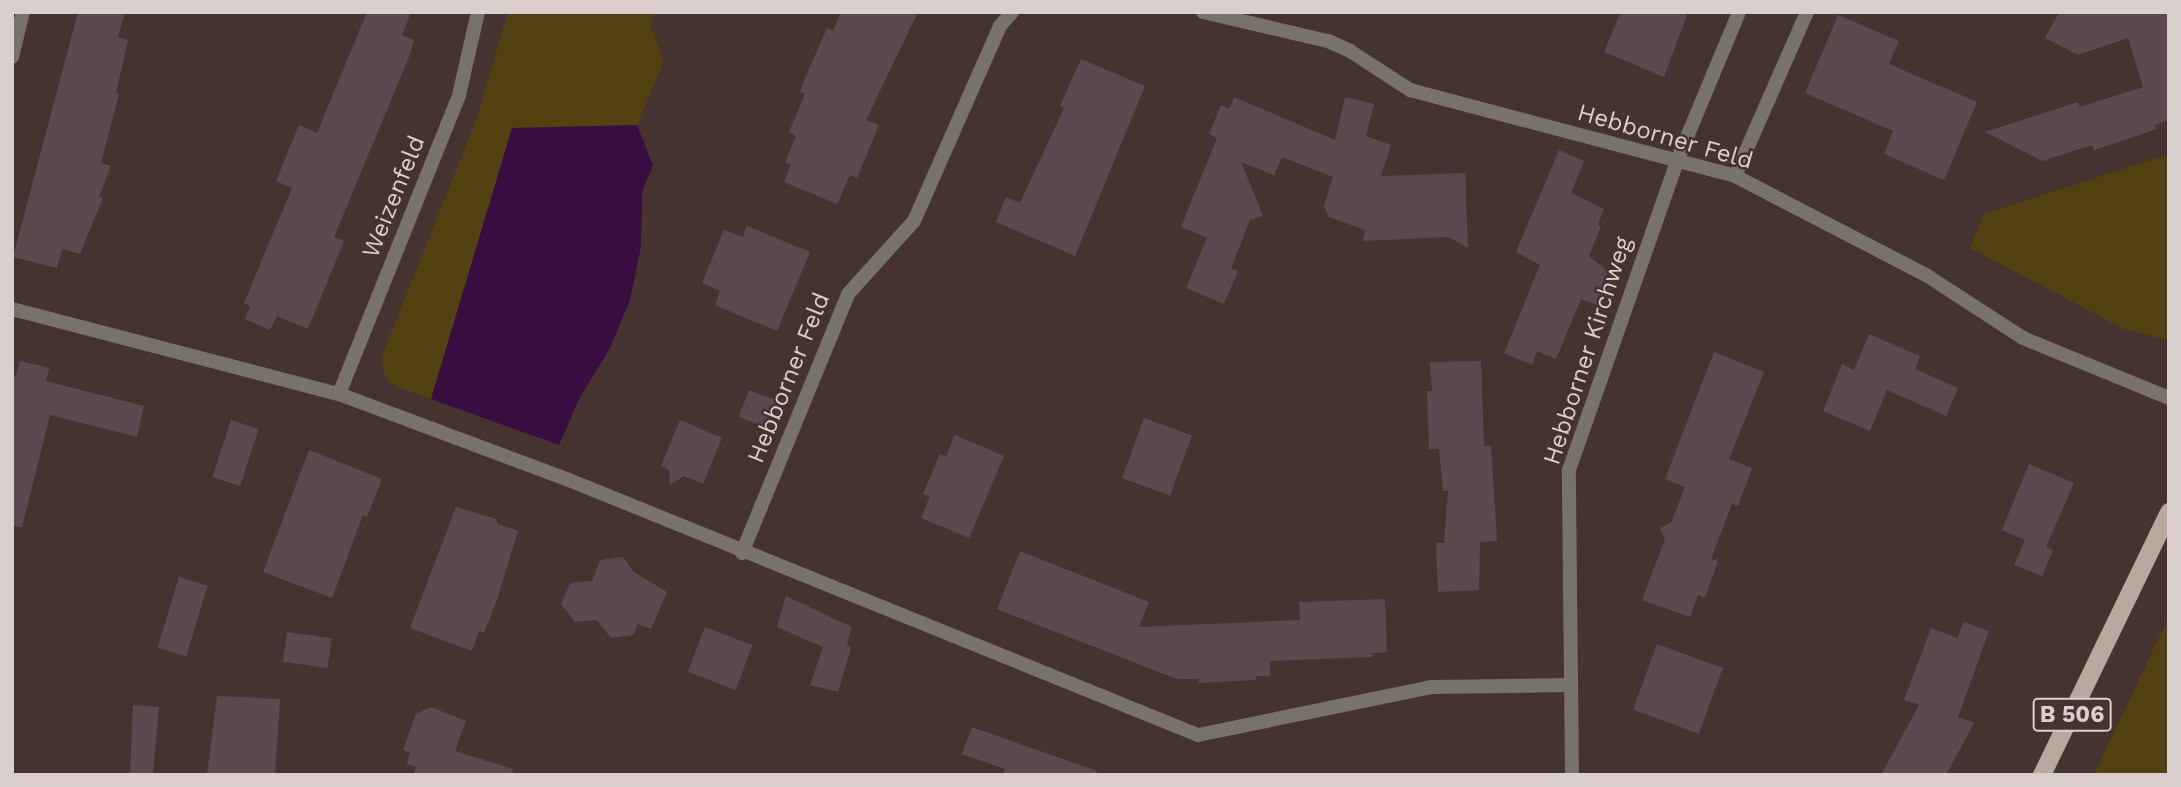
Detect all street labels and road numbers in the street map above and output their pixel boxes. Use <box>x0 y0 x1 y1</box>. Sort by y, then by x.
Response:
street label: Hebborner Feld <box>1574 98 1756 176</box>
street label: Weizenfeld <box>356 132 432 262</box>
street label: Hebborner Kirchweg <box>1538 233 1638 469</box>
street label: Hebborner Feld <box>742 288 836 468</box>
road number: B 506 <box>2032 695 2112 734</box>

